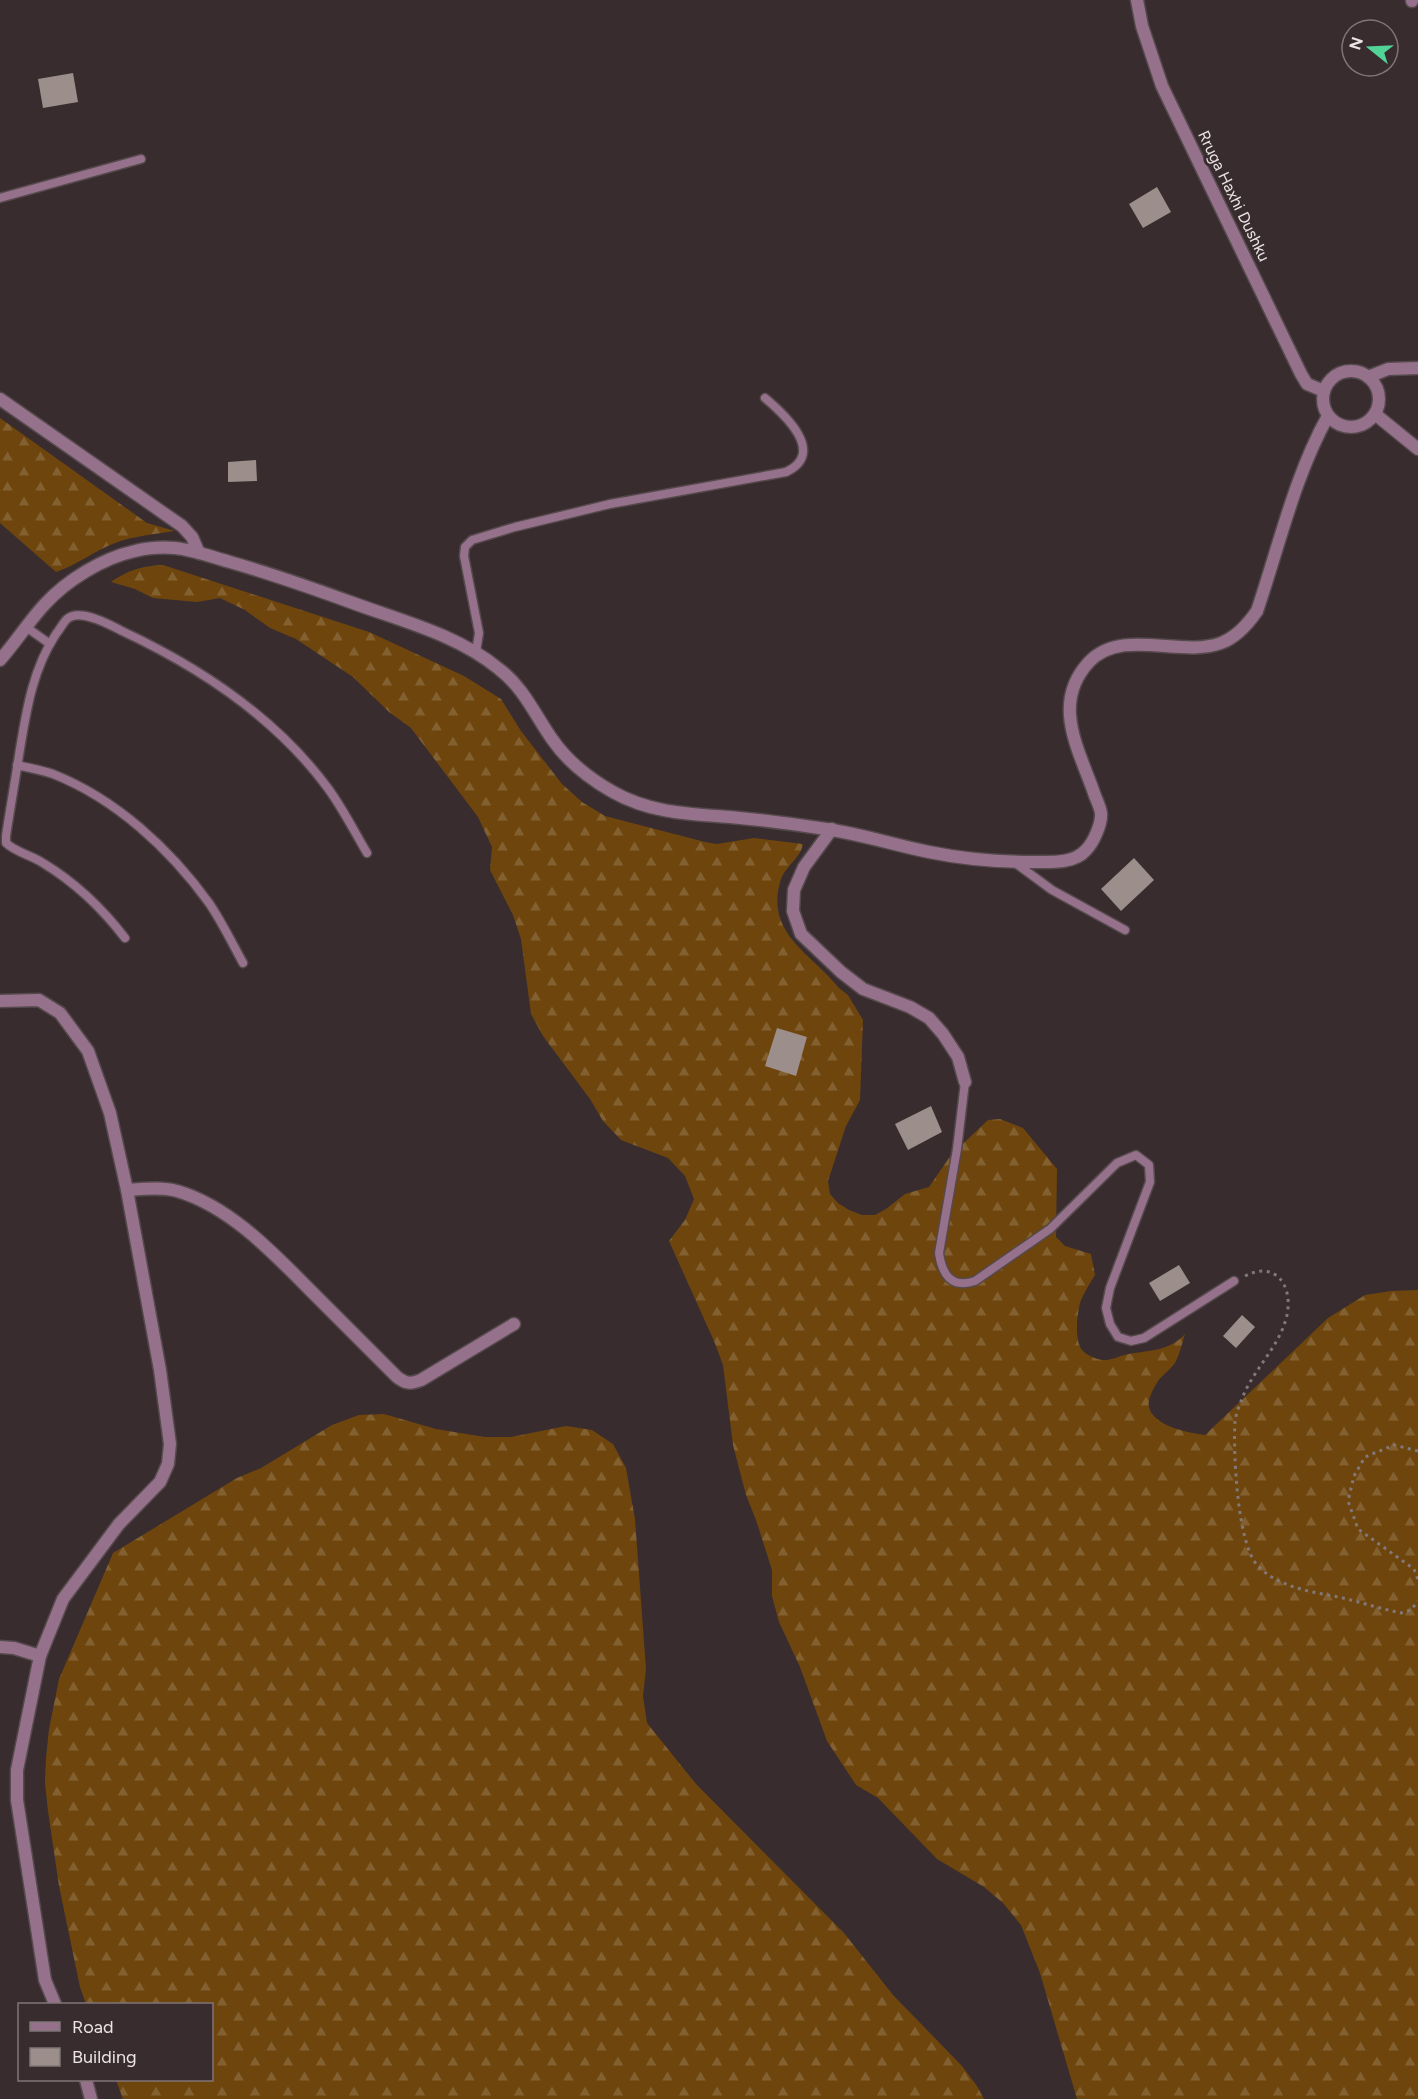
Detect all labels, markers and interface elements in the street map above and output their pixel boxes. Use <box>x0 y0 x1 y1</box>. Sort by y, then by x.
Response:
north arrow <box>1340 18 1400 78</box>
text: N <box>1345 35 1367 52</box>
street label: Rruga Haxhi Dushku <box>1194 127 1274 265</box>
legend <box>18 2003 213 2081</box>
text: Road <box>72 2016 113 2038</box>
text: Building <box>72 2046 137 2068</box>

